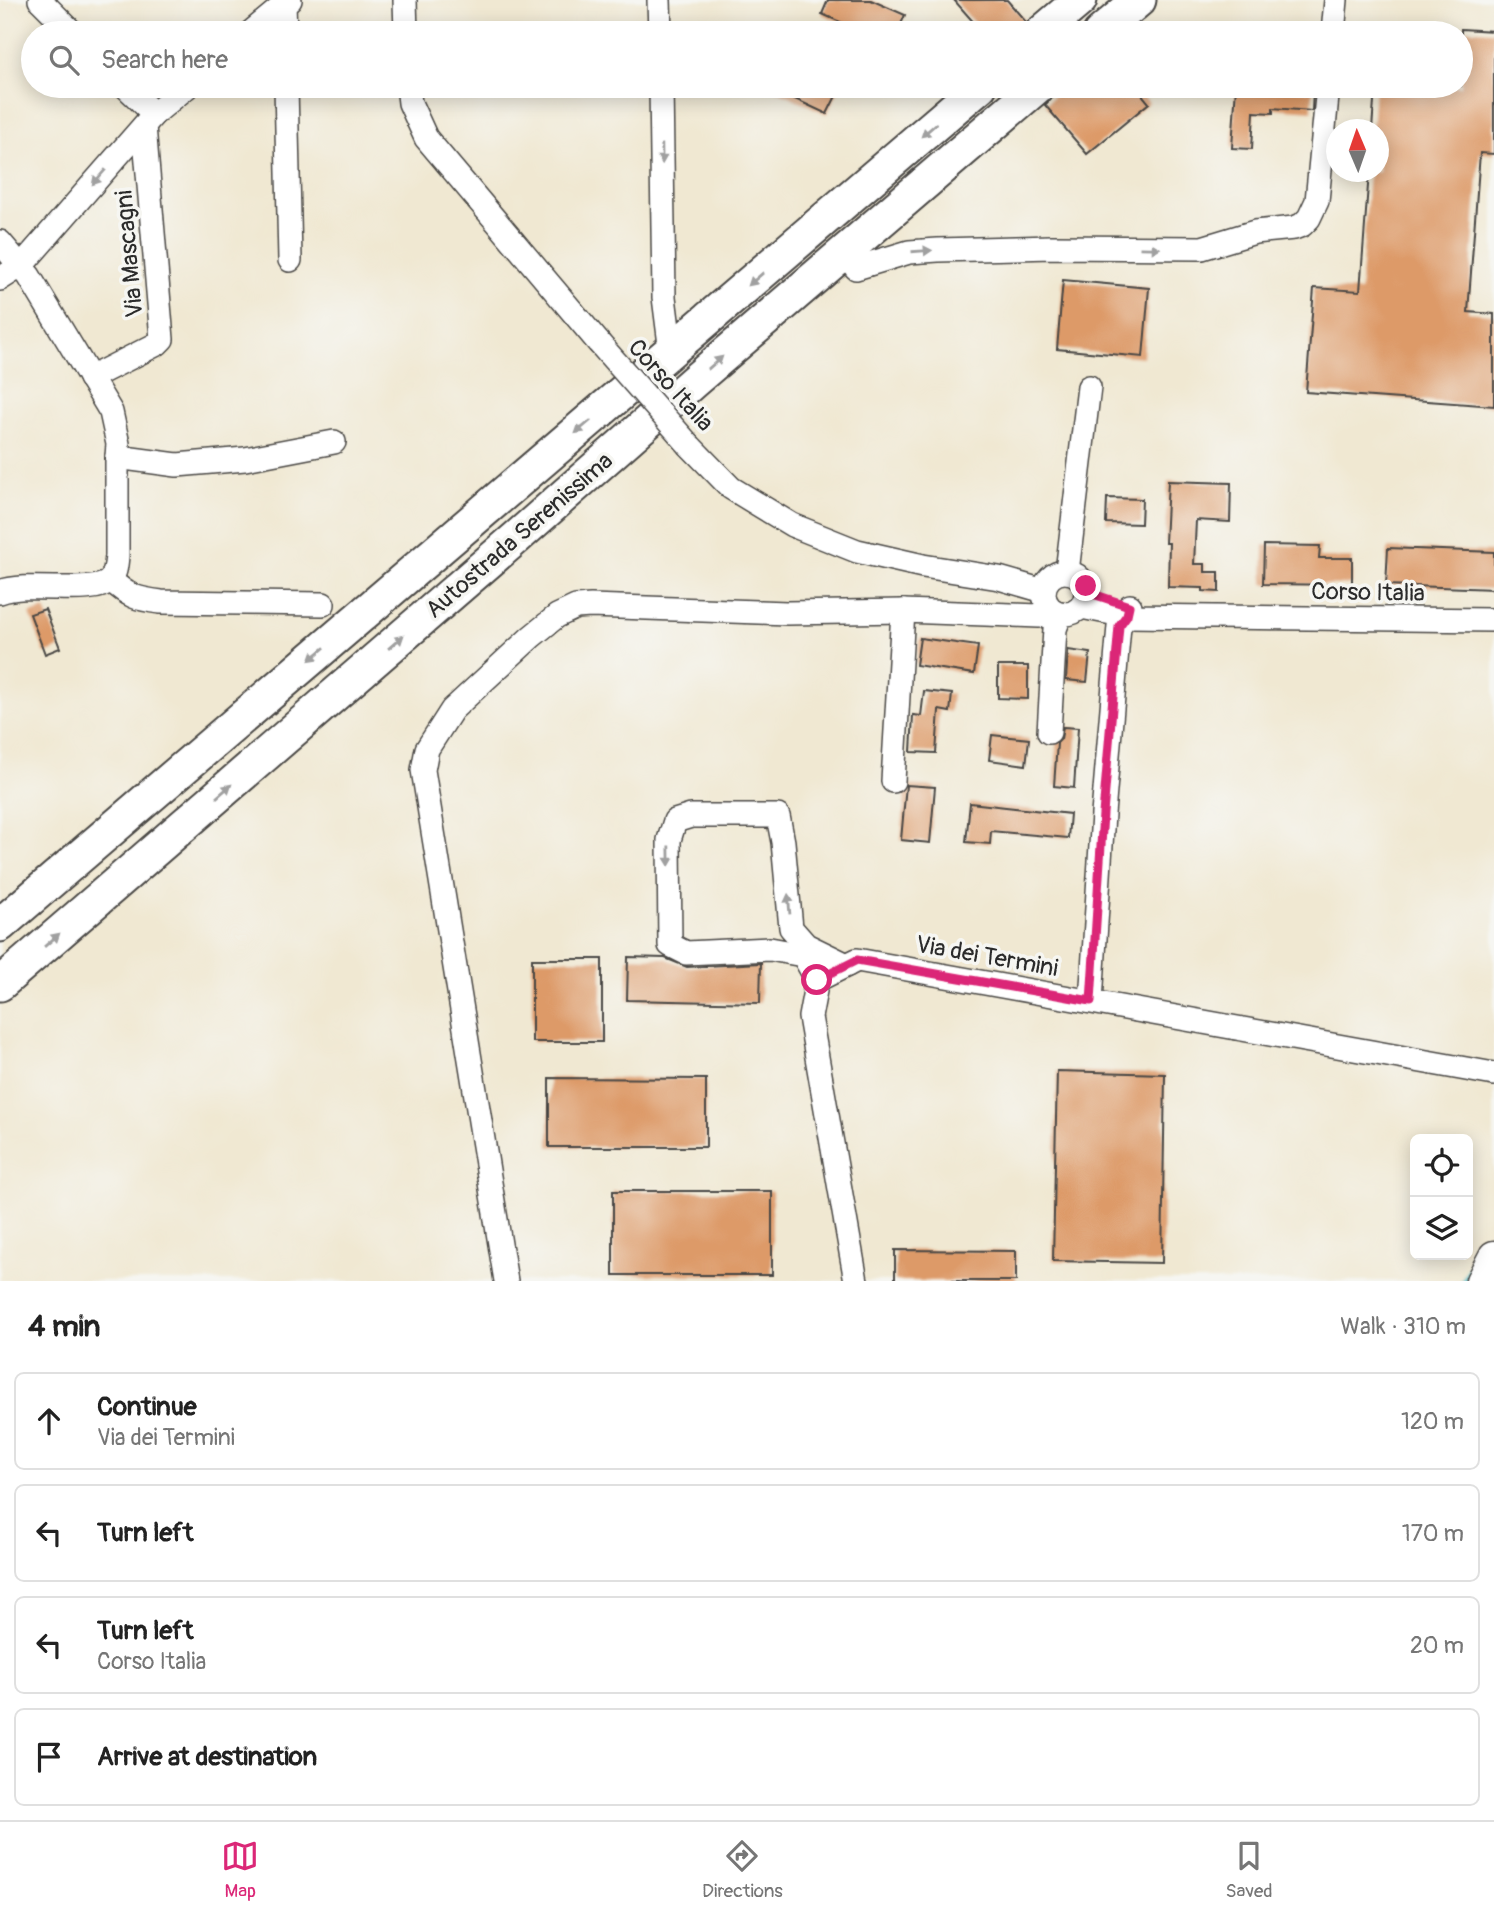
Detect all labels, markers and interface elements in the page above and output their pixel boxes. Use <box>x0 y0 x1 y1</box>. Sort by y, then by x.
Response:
search box <box>21 21 1473 98</box>
icon: search <box>45 41 83 79</box>
text: Search here <box>101 44 228 76</box>
north arrow <box>1326 119 1389 182</box>
one-way arrow <box>920 122 937 137</box>
one-way arrow <box>656 143 668 165</box>
one-way arrow <box>91 168 107 186</box>
street label: Via Mascagni <box>109 189 149 319</box>
one-way arrow <box>1139 243 1161 254</box>
one-way arrow <box>911 245 933 256</box>
one-way arrow <box>747 271 765 287</box>
street label: Corso Italia <box>622 333 719 437</box>
one-way arrow <box>706 356 723 371</box>
one-way arrow <box>575 419 592 434</box>
street label: Autostrada Serenissima <box>420 446 619 624</box>
route end <box>1070 570 1101 601</box>
street label: Corso Italia <box>1311 577 1425 608</box>
one-way arrow <box>387 634 405 650</box>
one-way arrow <box>308 646 326 662</box>
one-way arrow <box>215 784 232 799</box>
one-way arrow <box>663 845 675 867</box>
one-way arrow <box>783 893 794 915</box>
street label: Via dei Termini <box>914 930 1060 983</box>
one-way arrow <box>43 933 60 948</box>
route start <box>801 964 832 995</box>
map controls <box>1410 1134 1473 1260</box>
button: locate <box>1410 1134 1473 1197</box>
button: layers <box>1410 1197 1473 1260</box>
text: 4 min <box>28 1308 101 1345</box>
text: Walk · 310 m <box>1340 1312 1466 1341</box>
text: Continue <box>97 1391 197 1423</box>
icon: ahead <box>30 1402 68 1440</box>
text: 120 m <box>1401 1407 1464 1436</box>
text: Via dei Termini <box>97 1423 235 1452</box>
icon: left <box>30 1514 68 1552</box>
text: Turn left <box>97 1517 193 1549</box>
text: 170 m <box>1402 1519 1464 1548</box>
text: Turn left <box>97 1615 193 1647</box>
icon: left <box>30 1626 68 1664</box>
text: 20 m <box>1410 1631 1464 1660</box>
text: Corso Italia <box>97 1647 206 1676</box>
icon: arrive <box>30 1738 68 1776</box>
text: Arrive at destination <box>97 1741 317 1773</box>
tab: Map <box>221 1837 259 1903</box>
tab: Directions <box>702 1837 783 1903</box>
tab: Saved <box>1225 1837 1273 1903</box>

